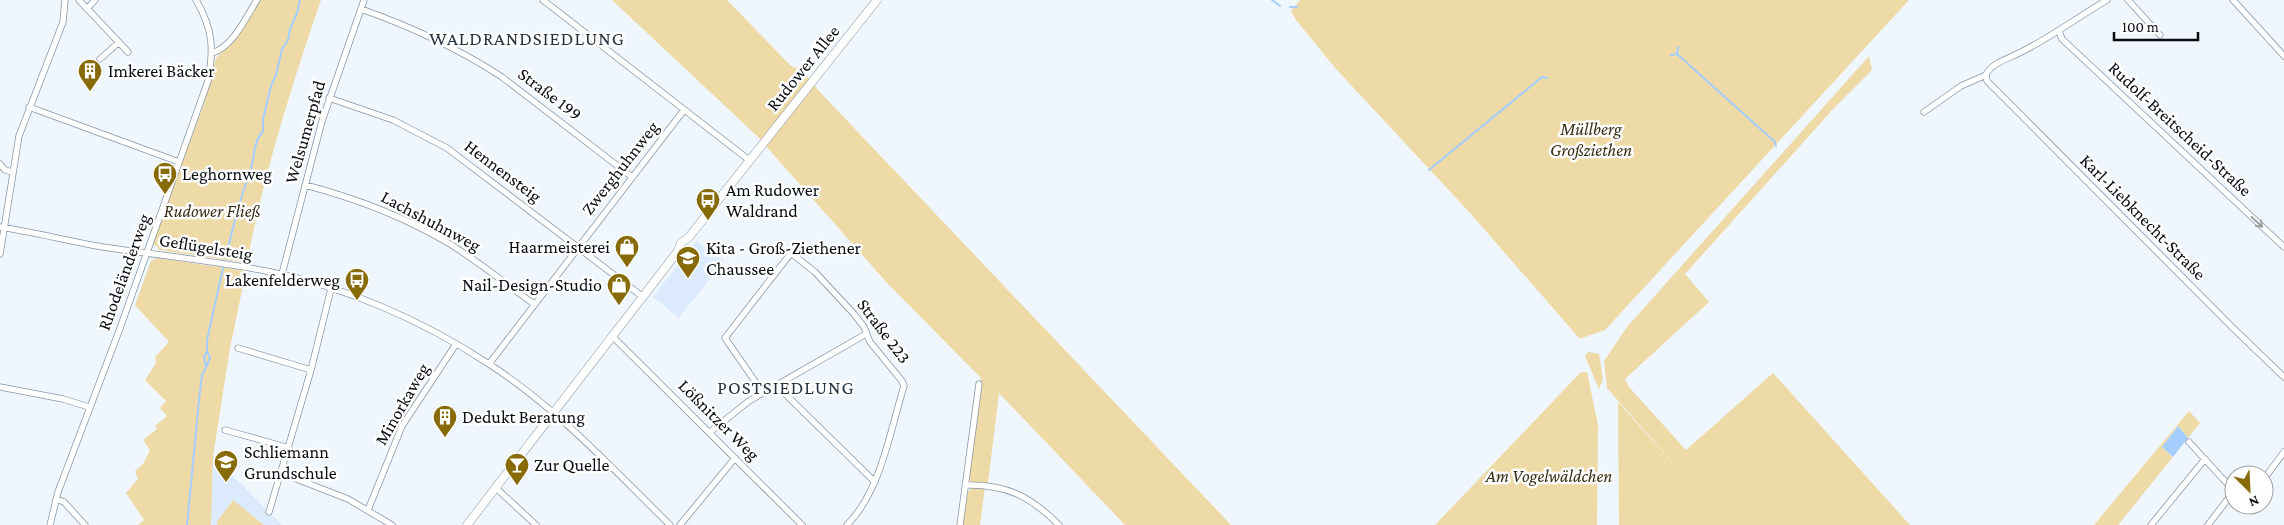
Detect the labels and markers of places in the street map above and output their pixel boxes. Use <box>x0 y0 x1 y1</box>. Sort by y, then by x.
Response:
building icon: Imkerei Bäcker <box>77 58 103 92</box>
place label: Imkerei Bäcker <box>108 61 215 81</box>
bus stop icon: Leghornweg <box>152 161 178 195</box>
place label: Leghornweg <box>182 164 272 184</box>
place label: Am Rudower Waldrand <box>726 180 820 221</box>
bus stop icon: Am Rudower Waldrand <box>695 187 721 221</box>
shop icon: Haarmeisterei <box>614 234 640 268</box>
place label: Haarmeisterei <box>509 237 610 257</box>
place label: Kita - Groß-Ziethener Chaussee <box>706 238 862 279</box>
school or university icon: Kita - Groß-Ziethener Chaussee <box>675 245 701 279</box>
bus stop icon: Lakenfelderweg <box>344 267 370 301</box>
place label: Lakenfelderweg <box>225 270 340 290</box>
shop icon: Nail-Design-Studio <box>606 272 632 306</box>
place label: Nail-Design-Studio <box>462 275 602 295</box>
building icon: Dedukt Beratung <box>432 404 458 438</box>
place label: Dedukt Beratung <box>462 407 585 427</box>
place label: Schliemann Grundschule <box>244 442 337 483</box>
school or university icon: Schliemann Grundschule <box>213 449 239 483</box>
bar icon: Zur Quelle <box>504 452 530 486</box>
place label: Zur Quelle <box>534 455 609 475</box>

